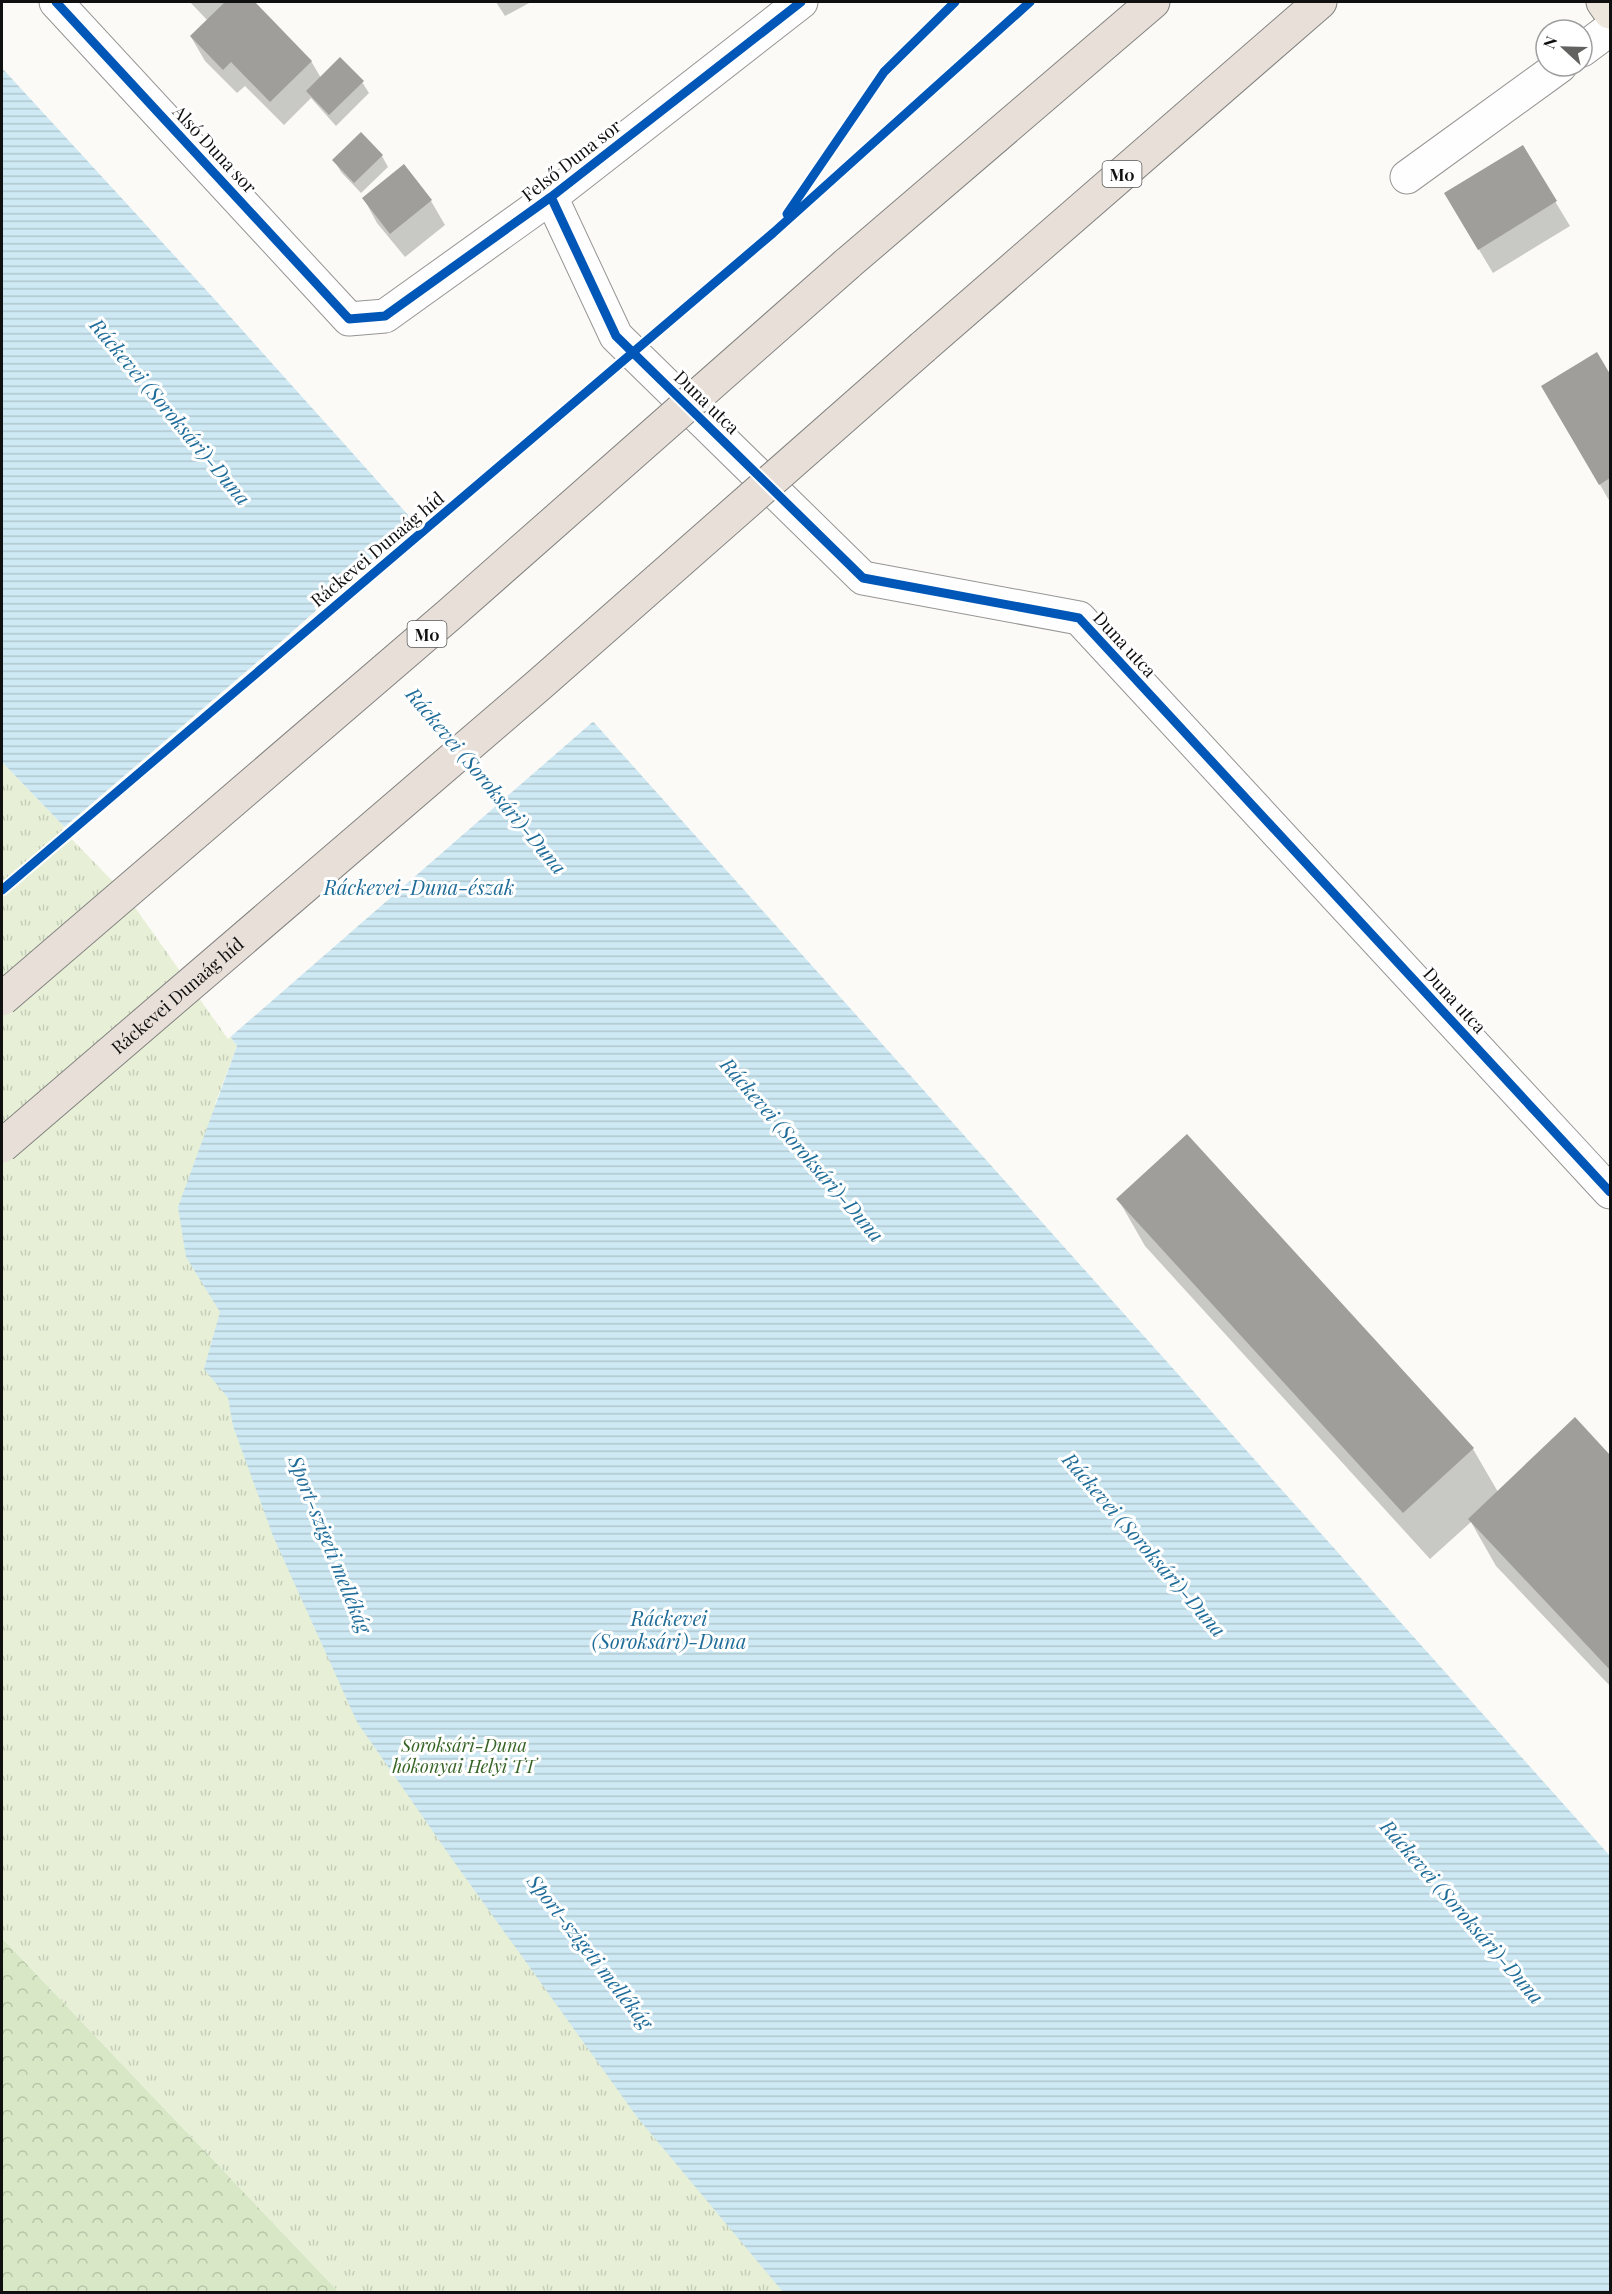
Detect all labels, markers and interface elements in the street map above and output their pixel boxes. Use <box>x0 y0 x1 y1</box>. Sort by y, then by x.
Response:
north arrow <box>1534 18 1594 78</box>
text: N <box>1538 32 1562 51</box>
street label: Alsó Duna sor <box>167 99 262 198</box>
street label: Felső Duna sor <box>516 114 626 206</box>
road number: M0 <box>1102 161 1142 187</box>
water label: Ráckevei (Soroksári)-Duna <box>84 311 257 510</box>
street label: Duna utca <box>669 365 745 439</box>
street label: Ráckevei Dunaág híd <box>305 486 449 612</box>
street label: Duna utca <box>1088 606 1162 682</box>
road number: M0 <box>408 621 446 647</box>
water label: Ráckevei (Soroksári)-Duna <box>400 680 573 879</box>
water label: Ráckevei-Duna-észak <box>323 873 514 900</box>
street label: Ráckevei Dunaág híd <box>106 932 249 1059</box>
street label: Duna utca <box>1418 962 1492 1038</box>
water label: Ráckevei (Soroksári)-Duna <box>715 1050 891 1247</box>
water label: Ráckevei (Soroksári)-Duna <box>1057 1445 1233 1642</box>
water label: Sport-szigeti mellékág <box>283 1450 380 1639</box>
water label: Ráckevei (Soroksári)-Duna <box>592 1604 746 1654</box>
park label: Soroksári-Duna hókonyai Helyi TT <box>391 1733 539 1778</box>
water label: Ráckevei (Soroksári)-Duna <box>1375 1812 1551 2009</box>
water label: Sport-szigeti mellékág <box>522 1867 661 2035</box>

